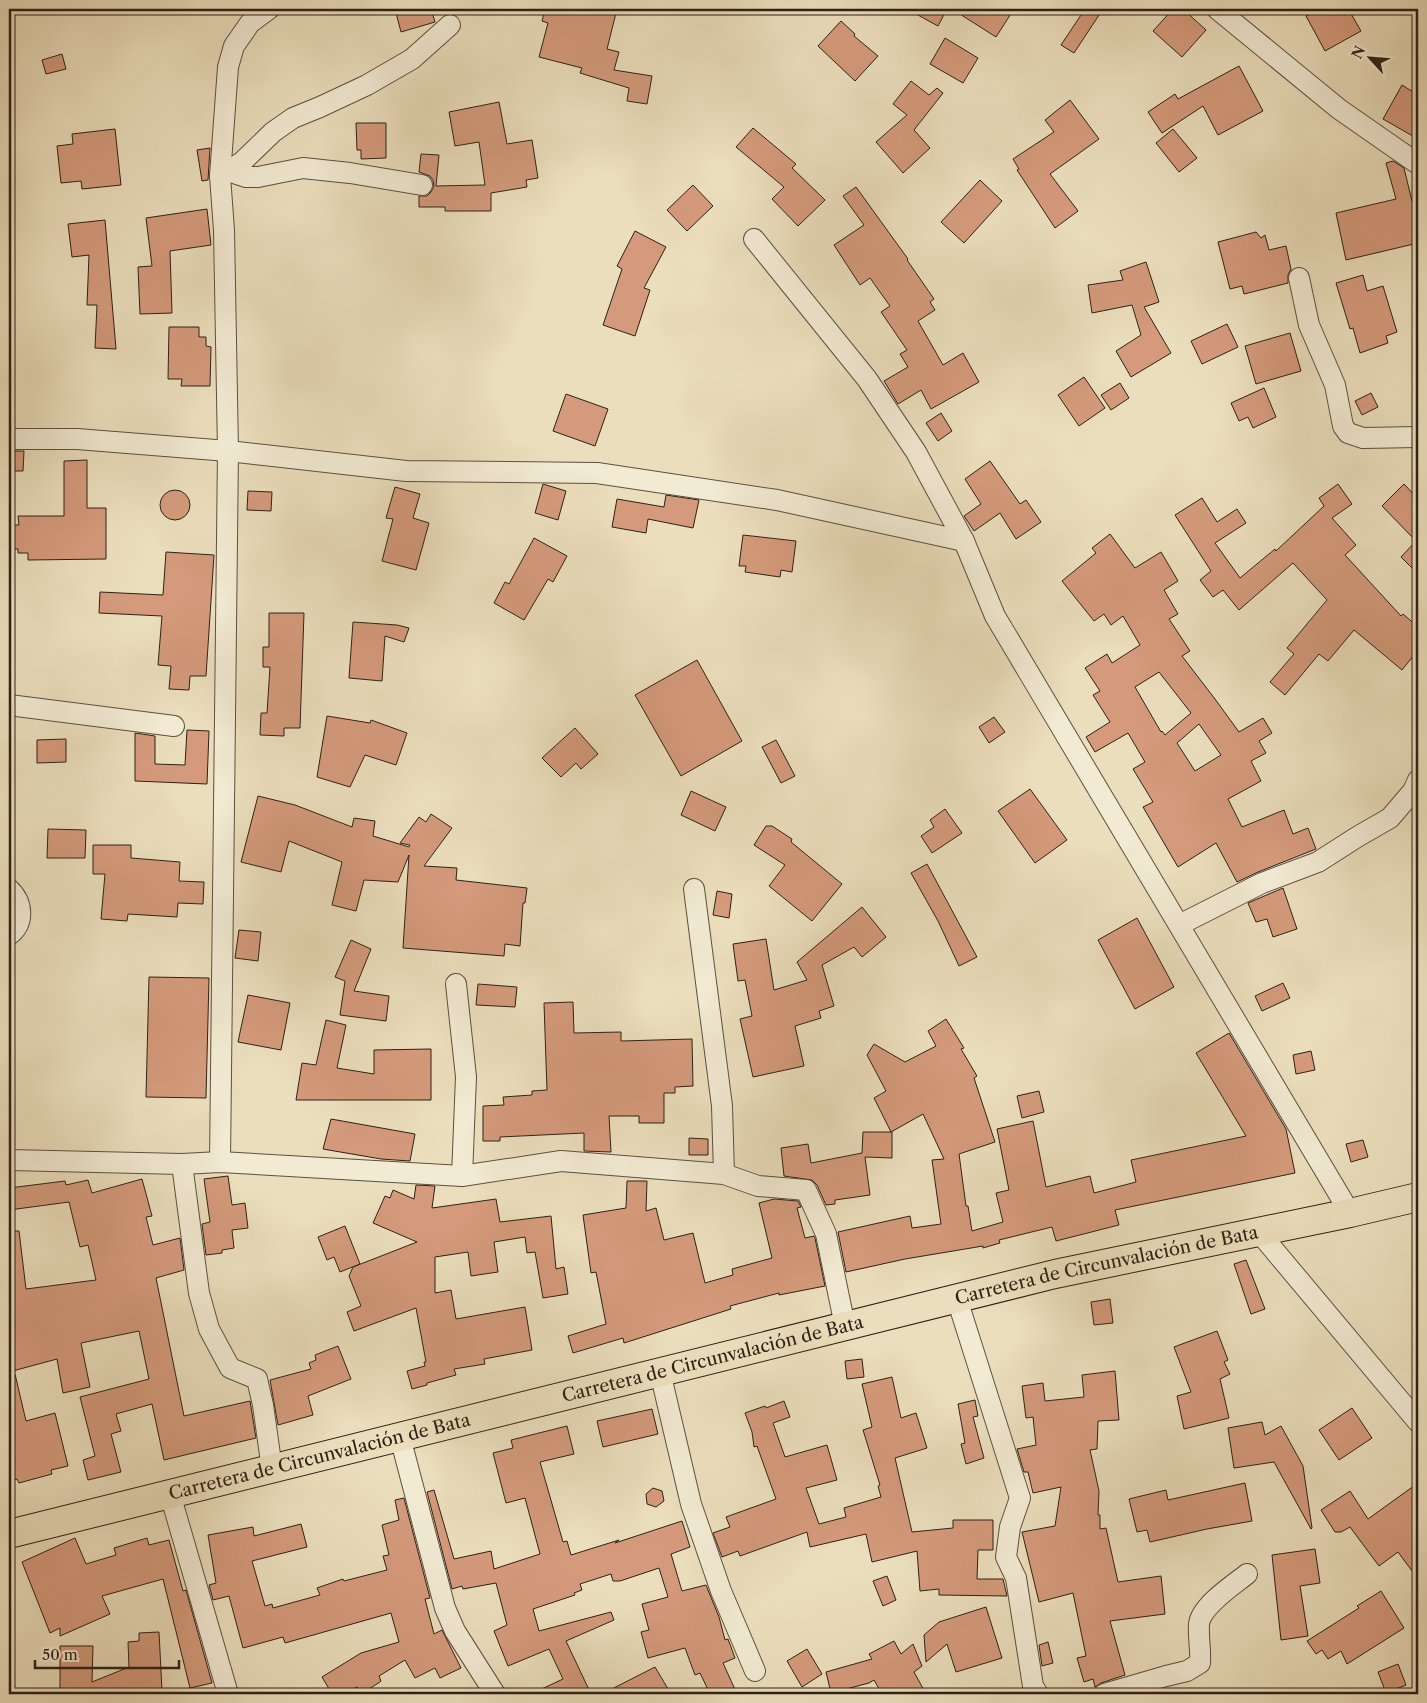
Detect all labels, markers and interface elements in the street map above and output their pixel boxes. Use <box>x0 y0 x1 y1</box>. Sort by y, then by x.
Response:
north arrow <box>1344 32 1394 82</box>
text: N <box>1348 43 1369 62</box>
street label: Carretera de Circunvalación de Bata <box>953 1221 1261 1309</box>
street label: Carretera de Circunvalación de Bata <box>560 1311 866 1407</box>
street label: Carretera de Circunvalación de Bata <box>166 1409 473 1505</box>
scale bar <box>35 1638 179 1670</box>
text: 50 m <box>42 1645 78 1664</box>

